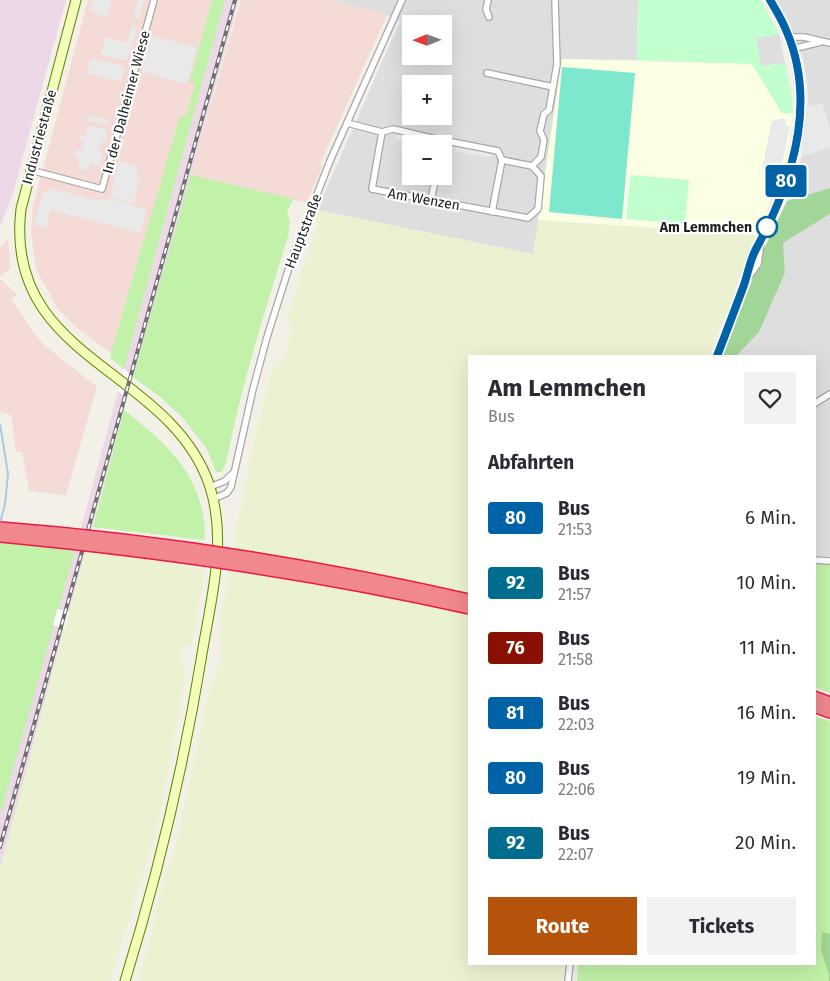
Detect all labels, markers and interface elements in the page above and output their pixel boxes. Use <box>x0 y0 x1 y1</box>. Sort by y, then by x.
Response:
north arrow <box>402 15 452 65</box>
map controls <box>402 15 452 185</box>
street label: In der Dalheimer Wiese <box>99 29 154 176</box>
button: + <box>402 75 452 125</box>
street label: Industriestraße <box>19 88 60 186</box>
button: − <box>402 135 452 185</box>
line badge: 80 <box>764 165 808 197</box>
text: 80 <box>776 170 797 192</box>
street label: Am Wenzen <box>387 185 461 214</box>
street label: Hauptstraße <box>281 191 326 271</box>
marker: Am Lemmchen <box>756 216 778 238</box>
place label: Am Lemmchen <box>659 219 752 236</box>
button: heart <box>744 372 796 424</box>
text: Am Lemmchen <box>488 374 646 402</box>
text: Bus <box>488 407 515 426</box>
text: Abfahrten <box>488 451 574 474</box>
text: Bus <box>558 497 590 520</box>
text: 6 Min. <box>745 506 796 529</box>
text: 80 <box>505 507 526 529</box>
text: 21:53 <box>558 520 592 539</box>
text: Bus <box>558 562 590 585</box>
text: 10 Min. <box>736 571 796 594</box>
text: 92 <box>506 572 525 594</box>
text: 21:57 <box>558 585 591 604</box>
text: Bus <box>558 627 590 650</box>
text: 11 Min. <box>739 636 796 659</box>
text: 76 <box>506 637 525 659</box>
text: 21:58 <box>558 650 593 669</box>
text: Bus <box>558 692 590 715</box>
text: 16 Min. <box>737 701 796 724</box>
text: 81 <box>506 702 525 724</box>
text: 22:03 <box>558 715 594 734</box>
text: Bus <box>558 757 590 780</box>
text: 19 Min. <box>737 766 796 789</box>
text: 80 <box>505 767 526 789</box>
text: 22:06 <box>558 780 595 799</box>
text: Bus <box>558 822 590 845</box>
text: 20 Min. <box>735 831 796 854</box>
text: 92 <box>506 832 525 854</box>
text: 22:07 <box>558 845 593 864</box>
button: Route <box>488 897 637 955</box>
button: Tickets <box>647 897 796 955</box>

